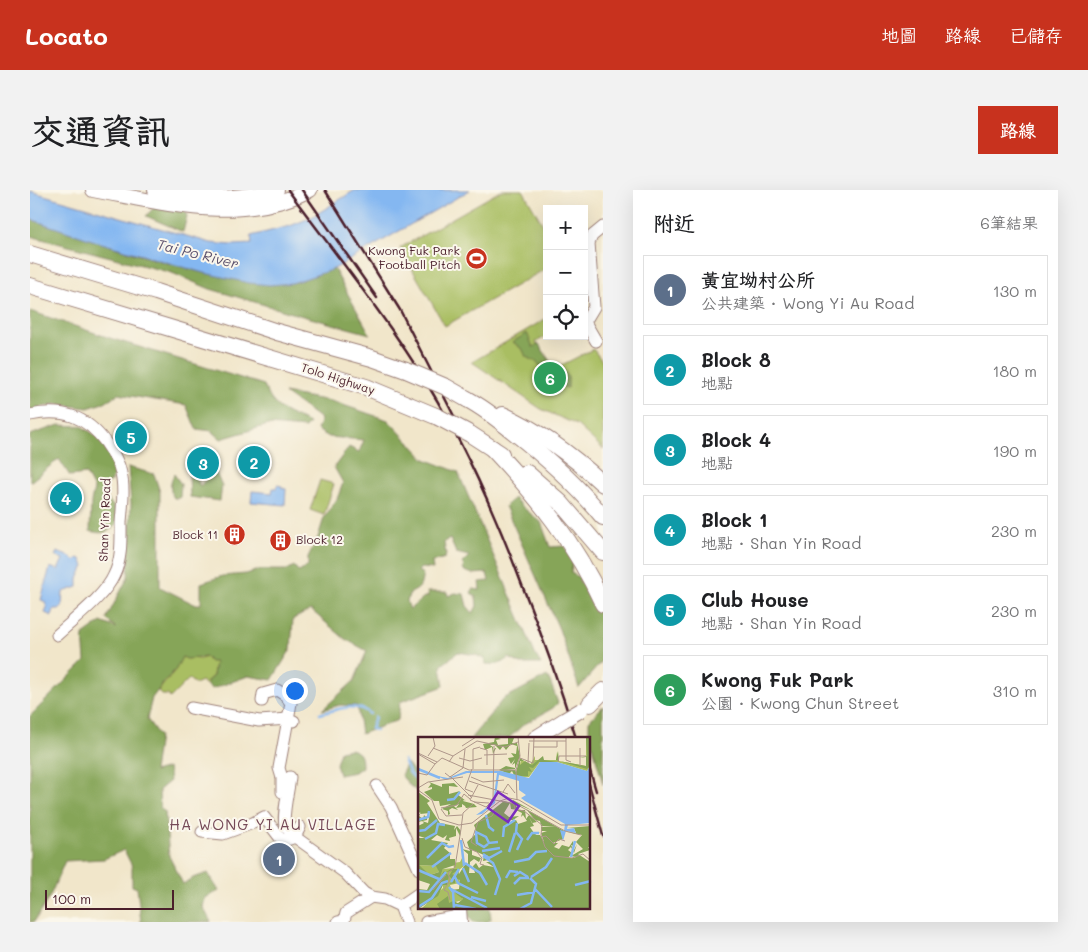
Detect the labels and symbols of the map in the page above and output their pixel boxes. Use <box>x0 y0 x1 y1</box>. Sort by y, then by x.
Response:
water label: Tai Po River <box>156 234 241 273</box>
place label: Kwong Fuk Park Football Pitch <box>368 242 460 272</box>
sports icon: Kwong Fuk Park Football Pitch <box>464 246 488 270</box>
street label: Tolo Highway <box>299 359 377 398</box>
pin: 6 <box>534 359 566 397</box>
pin: 5 <box>115 418 147 456</box>
pin: 2 <box>238 443 270 481</box>
pin: 3 <box>187 444 219 482</box>
street label: Shan Yin Road <box>95 478 113 562</box>
pin: 4 <box>50 479 82 517</box>
building icon: Block 11 <box>222 523 246 547</box>
place label: Block 11 <box>172 526 218 542</box>
building icon: Block 12 <box>268 528 292 552</box>
place label: Block 12 <box>296 531 343 547</box>
your location <box>282 678 308 704</box>
inset map <box>418 737 590 910</box>
district label: HA WONG YI AU VILLAGE <box>169 814 377 834</box>
pin: 1 <box>263 840 295 878</box>
scale bar <box>45 887 174 910</box>

